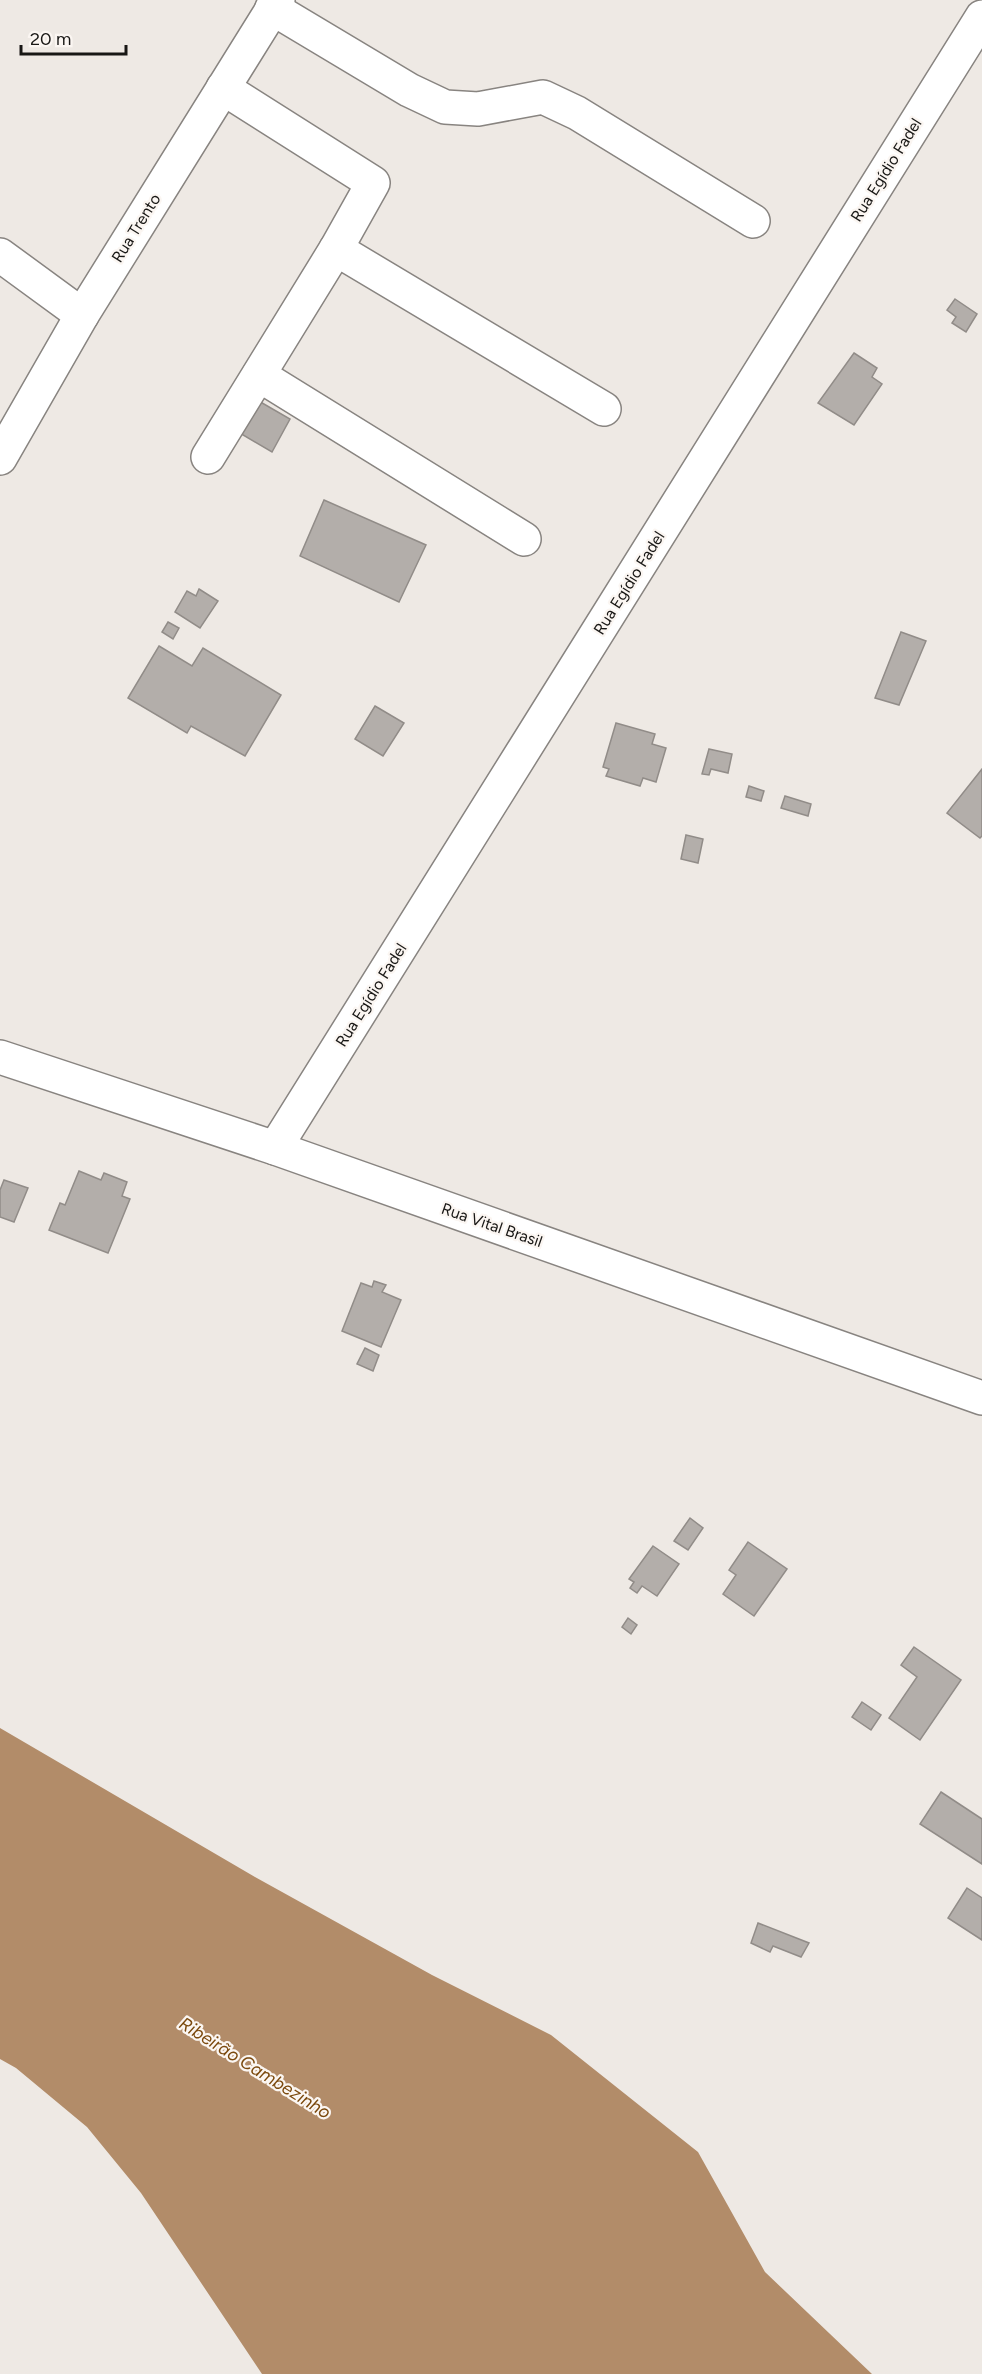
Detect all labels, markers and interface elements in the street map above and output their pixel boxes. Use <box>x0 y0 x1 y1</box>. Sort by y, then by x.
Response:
scale bar <box>21 18 126 56</box>
text: 20 m <box>30 28 71 50</box>
street label: Rua Egídio Fadel <box>847 115 925 225</box>
street label: Rua Trento <box>107 190 165 266</box>
street label: Rua Egídio Fadel <box>590 528 668 638</box>
street label: Rua Egídio Fadel <box>332 940 410 1050</box>
street label: Rua Vital Brasil <box>439 1199 545 1251</box>
water label: Ribeirão Cambezinho <box>175 2012 335 2124</box>

